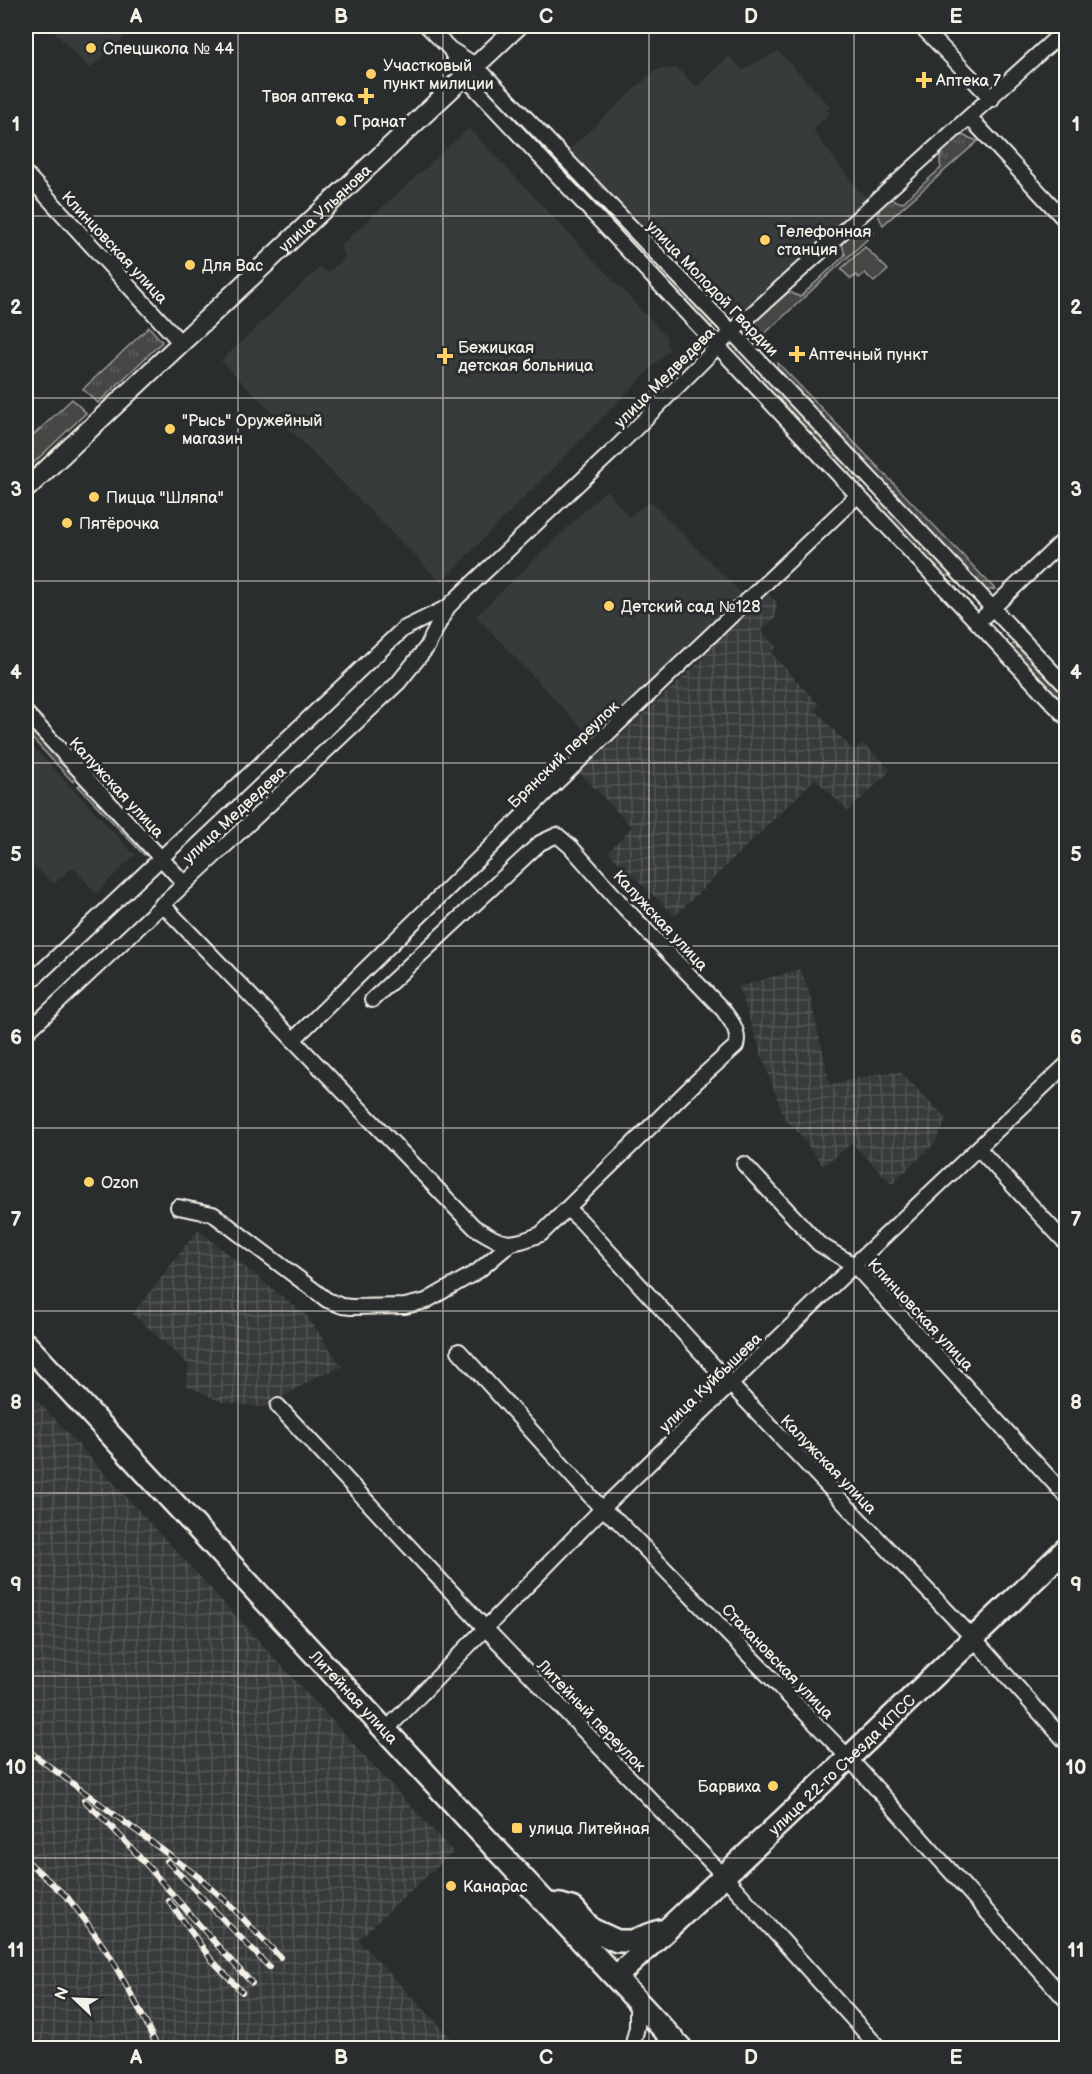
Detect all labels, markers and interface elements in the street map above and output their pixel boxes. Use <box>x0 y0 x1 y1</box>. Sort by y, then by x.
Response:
text: A <box>129 5 143 29</box>
text: B <box>334 5 348 29</box>
text: C <box>539 5 553 29</box>
text: D <box>744 5 758 29</box>
text: E <box>950 5 963 29</box>
place label: Спецшкола № 44 <box>103 40 234 59</box>
marker: Спецшкола № 44 <box>84 41 98 55</box>
place label: Участковый пункт милиции <box>383 57 494 94</box>
marker: Участковый пункт милиции <box>364 67 378 81</box>
place label: Аптека 7 <box>935 72 1001 91</box>
marker: Аптека 7 <box>917 73 931 87</box>
place label: Твоя аптека <box>262 88 355 107</box>
marker: Твоя аптека <box>359 89 373 103</box>
text: 1 <box>12 113 20 137</box>
place label: Гранат <box>353 113 407 132</box>
text: 1 <box>1072 113 1080 137</box>
marker: Гранат <box>334 114 348 128</box>
street label: улица Ульянова <box>275 161 376 257</box>
street label: Клинцовская улица <box>57 188 171 308</box>
street label: улица Молодой Гвардии <box>642 217 782 361</box>
place label: Телефонная станция <box>777 223 872 260</box>
marker: Телефонная станция <box>758 233 772 247</box>
place label: Для Вас <box>202 257 263 276</box>
marker: Для Вас <box>183 258 197 272</box>
text: 2 <box>10 296 22 320</box>
text: 2 <box>1070 296 1082 320</box>
street label: улица Медведева <box>611 323 720 432</box>
place label: Бежицкая детская больница <box>458 339 594 376</box>
place label: Аптечный пункт <box>808 346 929 365</box>
marker: Бежицкая детская больница <box>436 347 454 365</box>
marker: Аптечный пункт <box>790 347 804 361</box>
place label: "Рысь" Оружейный магазин <box>182 412 322 449</box>
marker: "Рысь" Оружейный магазин <box>163 422 177 436</box>
text: 3 <box>10 478 22 502</box>
text: 3 <box>1070 478 1082 502</box>
place label: Пицца "Шляпа" <box>106 489 224 508</box>
marker: Пицца "Шляпа" <box>87 490 101 504</box>
place label: Пятёрочка <box>79 515 160 534</box>
marker: Пятёрочка <box>60 516 74 530</box>
place label: Детский сад №128 <box>621 598 761 617</box>
marker: Детский сад №128 <box>602 599 616 613</box>
text: 4 <box>10 661 22 685</box>
text: 4 <box>1070 661 1082 685</box>
street label: Брянский переулок <box>505 697 624 813</box>
street label: Калужская улица <box>65 734 168 842</box>
street label: улица Медведева <box>179 762 291 868</box>
text: 5 <box>10 843 22 867</box>
text: 5 <box>1070 843 1082 867</box>
street label: Калужская улица <box>609 867 712 975</box>
text: 6 <box>10 1026 22 1050</box>
text: 6 <box>1070 1026 1082 1050</box>
place label: Ozon <box>101 1174 139 1193</box>
marker: Ozon <box>82 1175 96 1189</box>
text: 7 <box>10 1208 22 1232</box>
text: 7 <box>1070 1208 1082 1232</box>
street label: Клинцовская улица <box>863 1255 977 1375</box>
street label: улица Куйбышева <box>656 1329 766 1437</box>
text: 8 <box>10 1391 22 1415</box>
text: 8 <box>1070 1391 1082 1415</box>
street label: Калужская улица <box>776 1412 880 1519</box>
text: 9 <box>10 1573 22 1597</box>
text: 9 <box>1070 1573 1082 1597</box>
street label: Стахановская улица <box>717 1601 837 1724</box>
street label: Литейная улица <box>304 1647 402 1749</box>
street label: Литейный переулок <box>532 1655 650 1776</box>
street label: улица 22-го Съезда КПСС <box>765 1691 920 1840</box>
text: 10 <box>6 1756 26 1780</box>
text: 10 <box>1066 1756 1086 1780</box>
place label: Барвиха <box>698 1778 762 1797</box>
marker: Барвиха <box>766 1779 780 1793</box>
place label: улица Литейная <box>529 1820 650 1839</box>
marker: улица Литейная <box>510 1821 524 1835</box>
place label: Канарас <box>463 1878 528 1897</box>
marker: Канарас <box>444 1879 458 1893</box>
text: 11 <box>8 1939 24 1963</box>
text: 11 <box>1068 1939 1084 1963</box>
north arrow <box>45 1969 105 2029</box>
text: N <box>51 1984 74 2003</box>
text: A <box>129 2046 143 2070</box>
text: B <box>334 2046 348 2070</box>
text: C <box>539 2046 553 2070</box>
text: D <box>744 2046 758 2070</box>
text: E <box>950 2046 963 2070</box>

